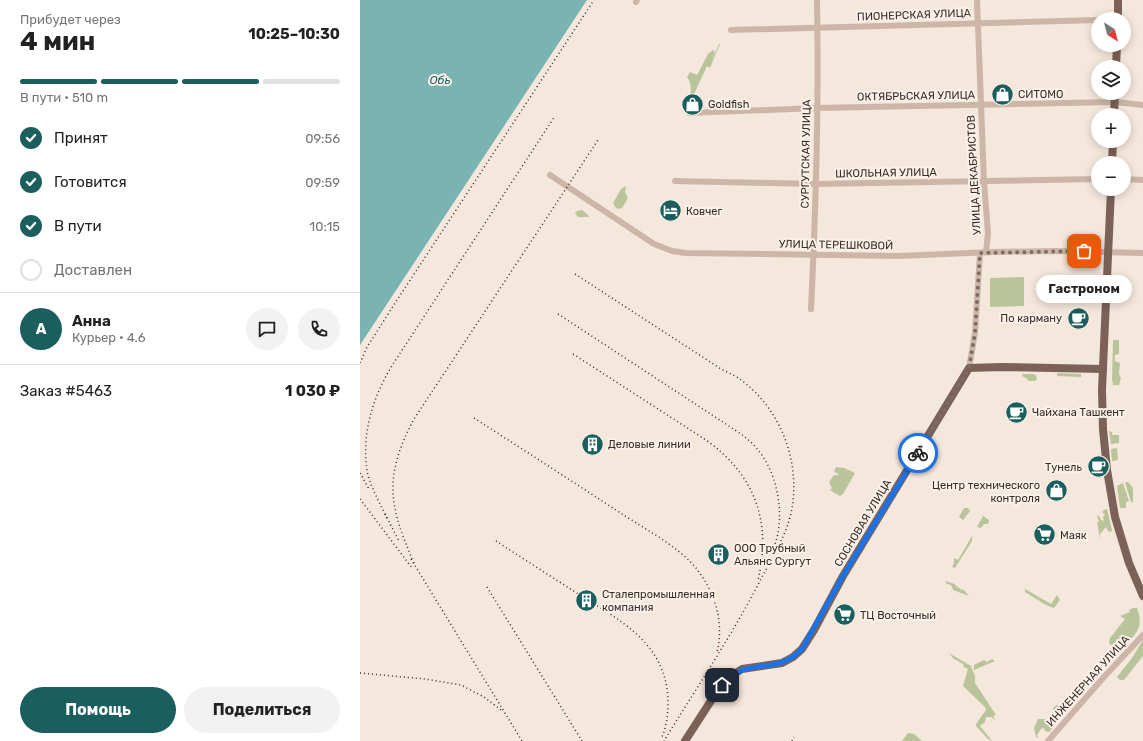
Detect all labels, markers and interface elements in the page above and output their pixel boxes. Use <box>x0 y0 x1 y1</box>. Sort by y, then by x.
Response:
street label: ПИОНЕРСКАЯ УЛИЦА <box>857 6 972 23</box>
text: Прибудет через <box>20 12 121 27</box>
north arrow <box>1091 12 1131 52</box>
map controls <box>1091 12 1131 196</box>
text: 10:25–10:30 <box>248 25 340 43</box>
text: 4 мин <box>20 26 95 57</box>
button: layers <box>1091 60 1131 100</box>
water label: Обь <box>429 73 451 87</box>
shop icon: СИТОМО <box>990 81 1016 107</box>
street label: ОКТЯБРЬСКАЯ УЛИЦА <box>857 88 976 104</box>
place label: СИТОМО <box>1018 88 1064 101</box>
text: В пути · 510 m <box>20 90 108 105</box>
shop icon: Goldfish <box>680 91 706 117</box>
place label: Goldfish <box>708 98 749 111</box>
street label: СУРГУТСКАЯ УЛИЦА <box>799 99 813 208</box>
button: + <box>1091 108 1131 148</box>
street label: УЛИЦА ДЕКАБРИСТОВ <box>964 115 984 235</box>
icon: check <box>20 127 42 149</box>
text: Принят <box>54 129 108 147</box>
text: 09:56 <box>305 131 340 146</box>
button: − <box>1091 156 1131 196</box>
street label: ШКОЛЬНАЯ УЛИЦА <box>835 166 938 180</box>
icon: check <box>20 171 42 193</box>
text: Готовится <box>54 173 127 191</box>
text: 09:59 <box>305 175 340 190</box>
hotel icon: Ковчег <box>658 198 684 224</box>
place label: Ковчег <box>686 205 722 218</box>
icon: check <box>20 215 42 237</box>
text: В пути <box>54 217 102 235</box>
text: 10:15 <box>310 219 340 234</box>
pin <box>1067 234 1101 268</box>
street label: УЛИЦА ТЕРЕШКОВОЙ <box>779 238 893 252</box>
icon: bag <box>1073 240 1095 262</box>
text: Доставлен <box>54 261 132 279</box>
callout: Гастроном <box>1036 275 1132 303</box>
text: Гастроном <box>1048 281 1120 296</box>
cafe icon: По карману <box>1065 305 1091 331</box>
button: chat <box>246 308 288 350</box>
button: phone <box>298 308 340 350</box>
text: Анна <box>72 312 111 330</box>
place label: По карману <box>1000 312 1062 325</box>
text: А <box>36 320 46 338</box>
text: Курьер · 4.6 <box>72 330 146 345</box>
text: Заказ #5463 <box>20 382 112 400</box>
text: 1 030 ₽ <box>285 382 340 400</box>
cafe icon: Чайхана Ташкент <box>1003 399 1029 425</box>
place label: Чайхана Ташкент <box>1032 406 1125 419</box>
building icon: Деловые линии <box>579 431 605 457</box>
courier <box>898 433 938 473</box>
place label: Деловые линии <box>608 438 691 451</box>
icon: bike <box>907 442 929 464</box>
cafe icon: Тунель <box>1085 454 1111 480</box>
place label: Тунель <box>1045 461 1082 474</box>
street label: СОСНОВАЯ УЛИЦА <box>832 476 895 569</box>
shop icon: Центр технического контроля <box>1043 478 1069 504</box>
place label: Центр технического контроля <box>932 479 1040 505</box>
supermarket icon: Маяк <box>1032 522 1058 548</box>
place label: Маяк <box>1060 529 1087 542</box>
building icon: ООО Трубный Альянс Сургут <box>705 541 731 567</box>
place label: ООО Трубный Альянс Сургут <box>734 542 811 568</box>
building icon: Сталепромышленная компания <box>574 587 600 613</box>
place label: Сталепромышленная компания <box>602 588 715 614</box>
supermarket icon: ТЦ Восточный <box>831 602 857 628</box>
place label: ТЦ Восточный <box>860 609 936 622</box>
street label: ИНЖЕНЕРНАЯ УЛИЦА <box>1044 632 1133 729</box>
pin <box>705 668 739 702</box>
icon: home <box>711 674 733 696</box>
button: Помощь <box>20 687 176 733</box>
button: Поделиться <box>184 687 340 733</box>

